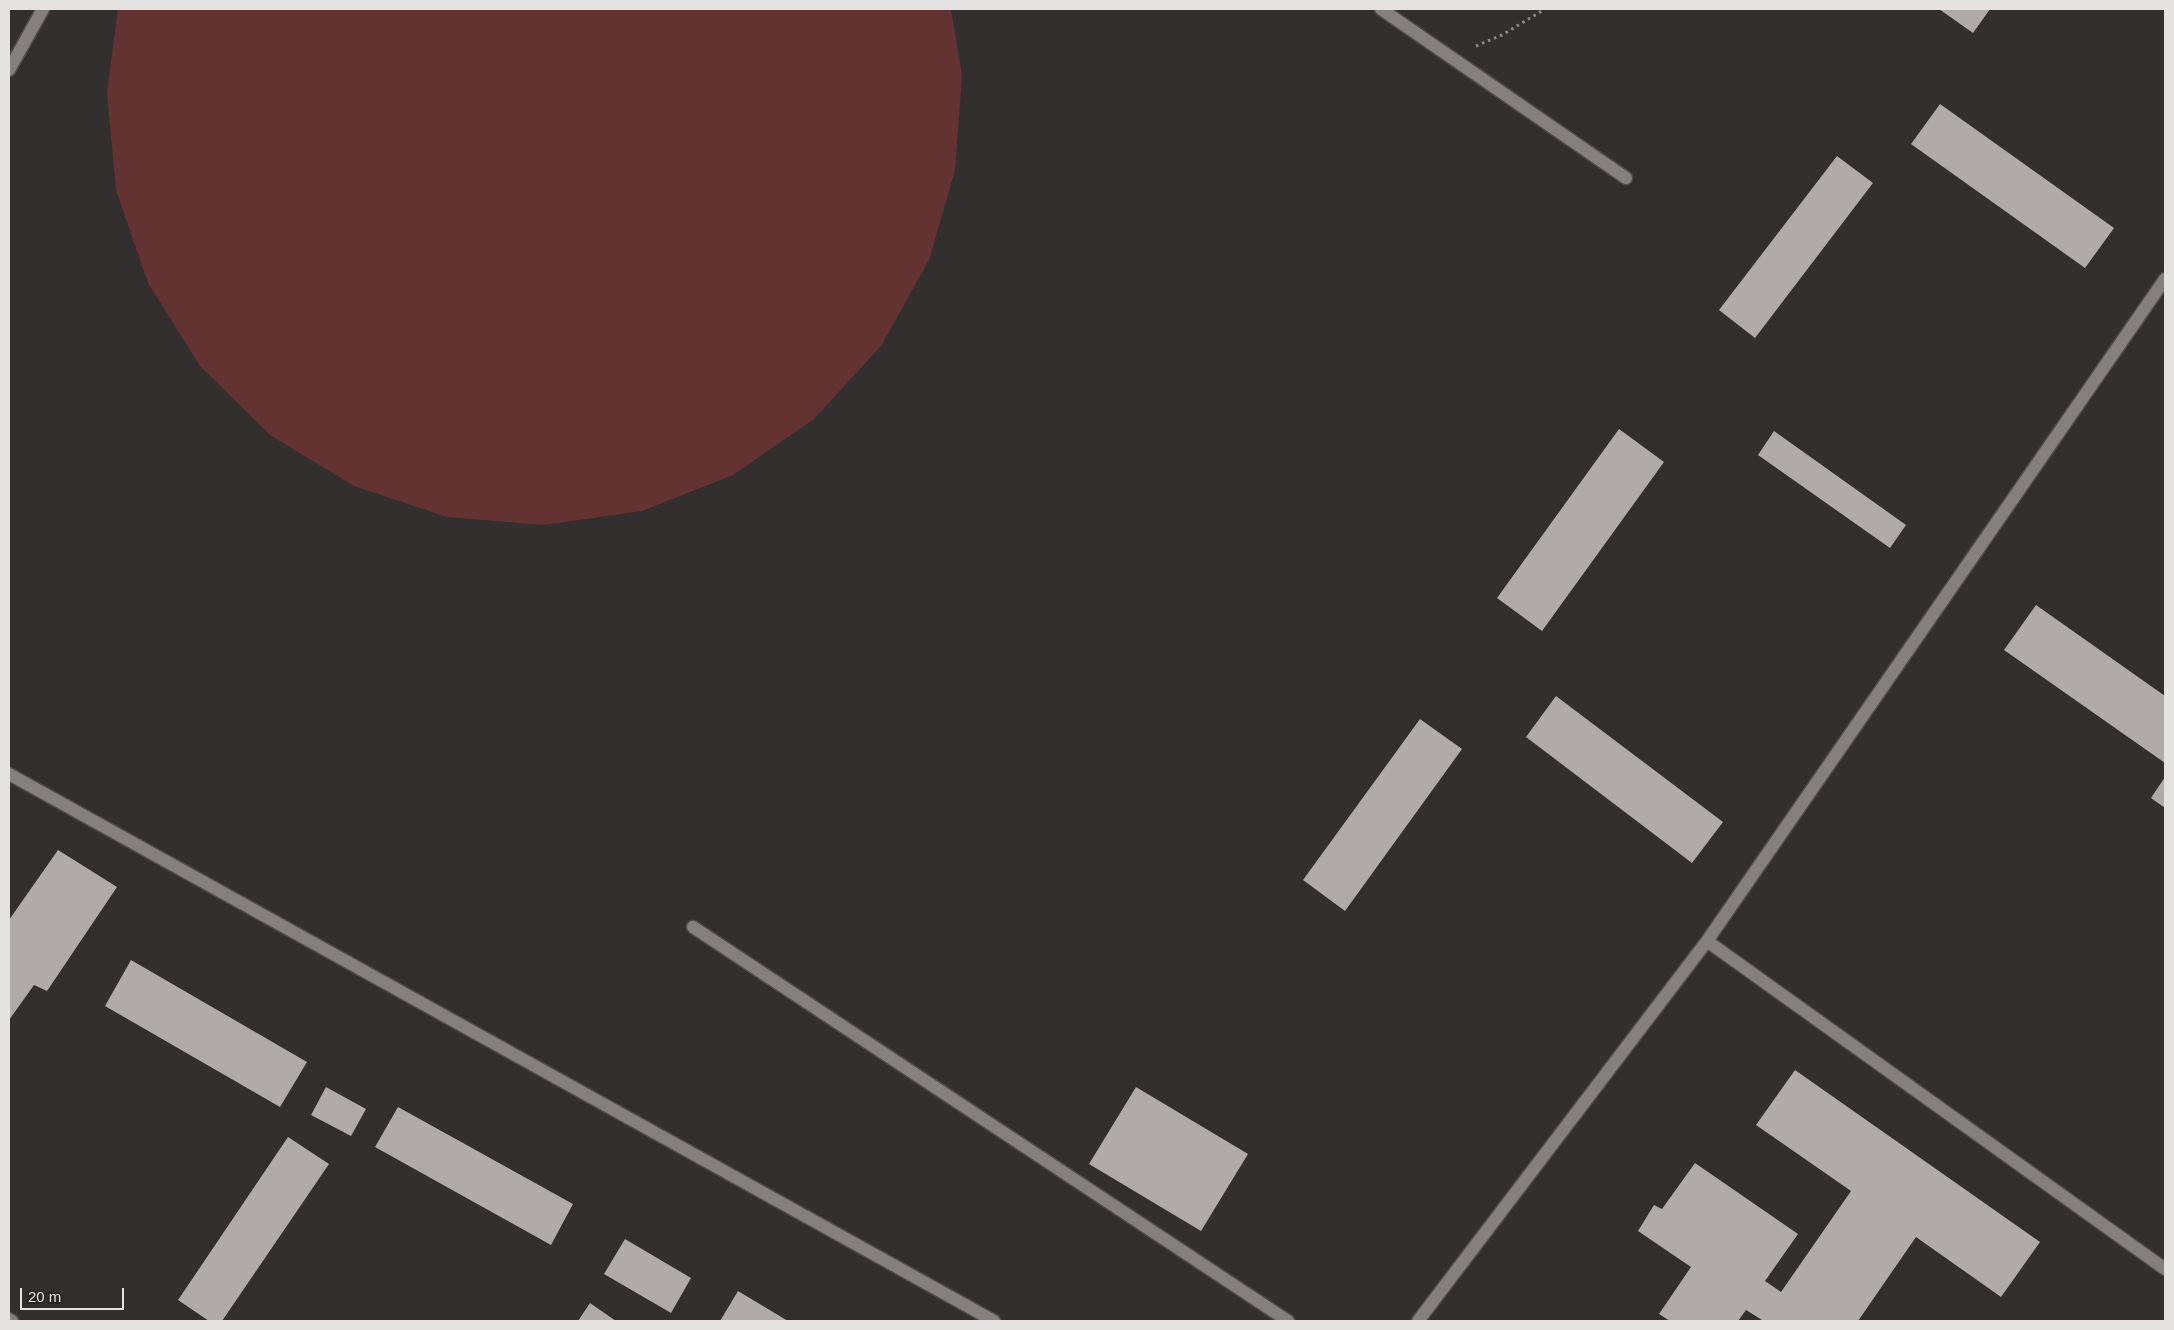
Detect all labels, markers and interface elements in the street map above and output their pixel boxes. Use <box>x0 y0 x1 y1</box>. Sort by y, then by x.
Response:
scale bar <box>22 1278 126 1310</box>
text: 20 m <box>28 1288 61 1305</box>

